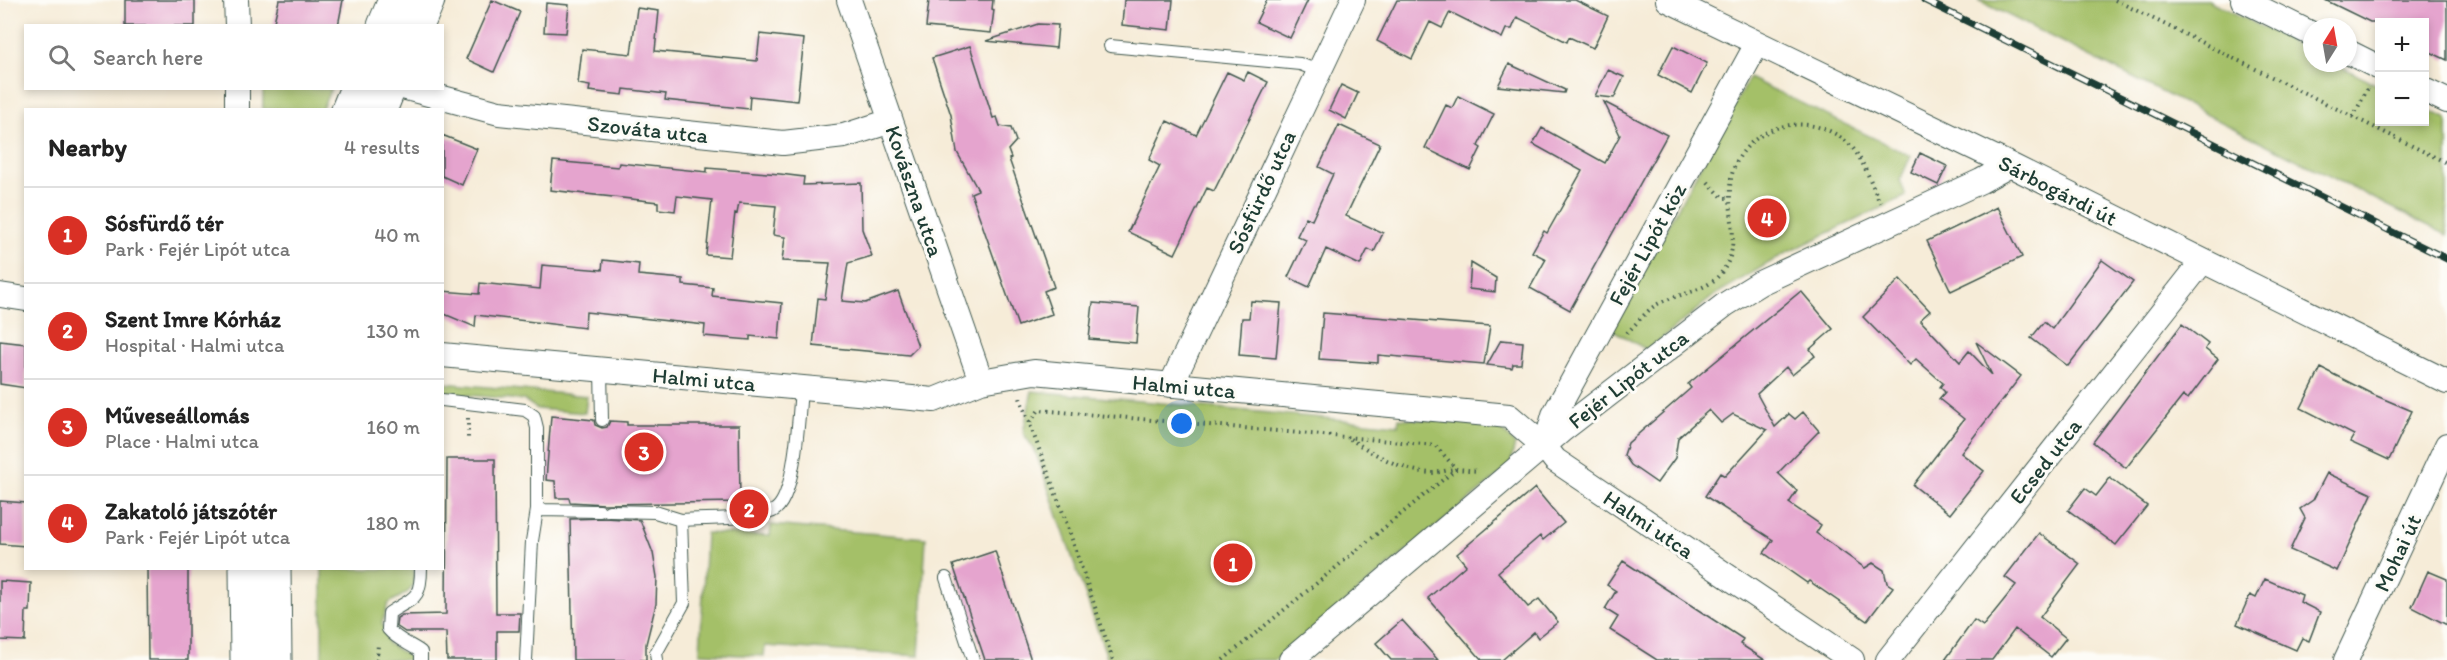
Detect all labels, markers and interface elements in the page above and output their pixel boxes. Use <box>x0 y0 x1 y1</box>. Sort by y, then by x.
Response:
north arrow <box>2303 18 2357 72</box>
map controls <box>2375 18 2429 126</box>
button: + <box>2375 18 2429 72</box>
search box <box>24 24 444 90</box>
icon: search <box>45 41 78 74</box>
text: Search here <box>93 44 203 71</box>
button: − <box>2375 72 2429 126</box>
street label: Szováta utca <box>586 110 710 149</box>
street label: Kovászna utca <box>879 122 950 261</box>
street label: Sósfürdő utca <box>1221 126 1302 258</box>
text: Nearby <box>48 131 127 163</box>
text: 4 results <box>344 135 420 159</box>
street label: Sárbogárdi út <box>1994 149 2122 232</box>
street label: Fejér Lipót köz <box>1603 178 1692 310</box>
pin: 4 <box>1748 196 1786 240</box>
text: Sósfürdő tér <box>105 210 224 237</box>
text: 1 <box>63 223 72 247</box>
text: 40 m <box>374 223 420 247</box>
text: Park · Fejér Lipót utca <box>105 237 290 261</box>
text: Szent Imre Kórház <box>105 306 281 333</box>
text: 2 <box>62 319 73 343</box>
text: 130 m <box>366 319 420 343</box>
street label: Fejér Lipót utca <box>1563 324 1694 435</box>
text: Hospital · Halmi utca <box>105 333 284 357</box>
street label: Halmi utca <box>651 362 757 398</box>
street label: Halmi utca <box>1131 369 1237 405</box>
text: Műveseállomás <box>105 402 250 429</box>
your location <box>1167 409 1196 438</box>
street label: Ecsed utca <box>2004 413 2088 510</box>
text: 3 <box>62 415 73 439</box>
text: 160 m <box>367 415 420 439</box>
text: Place · Halmi utca <box>105 429 259 453</box>
pin: 3 <box>624 430 664 474</box>
street label: Halmi utca <box>1598 484 1700 565</box>
pin: 2 <box>730 486 768 532</box>
text: Zakatoló játszótér <box>105 498 277 525</box>
street label: Mohai út <box>2368 510 2427 596</box>
text: 4 <box>61 511 74 535</box>
text: 180 m <box>366 511 420 535</box>
text: Park · Fejér Lipót utca <box>105 525 290 549</box>
pin: 1 <box>1214 540 1252 586</box>

